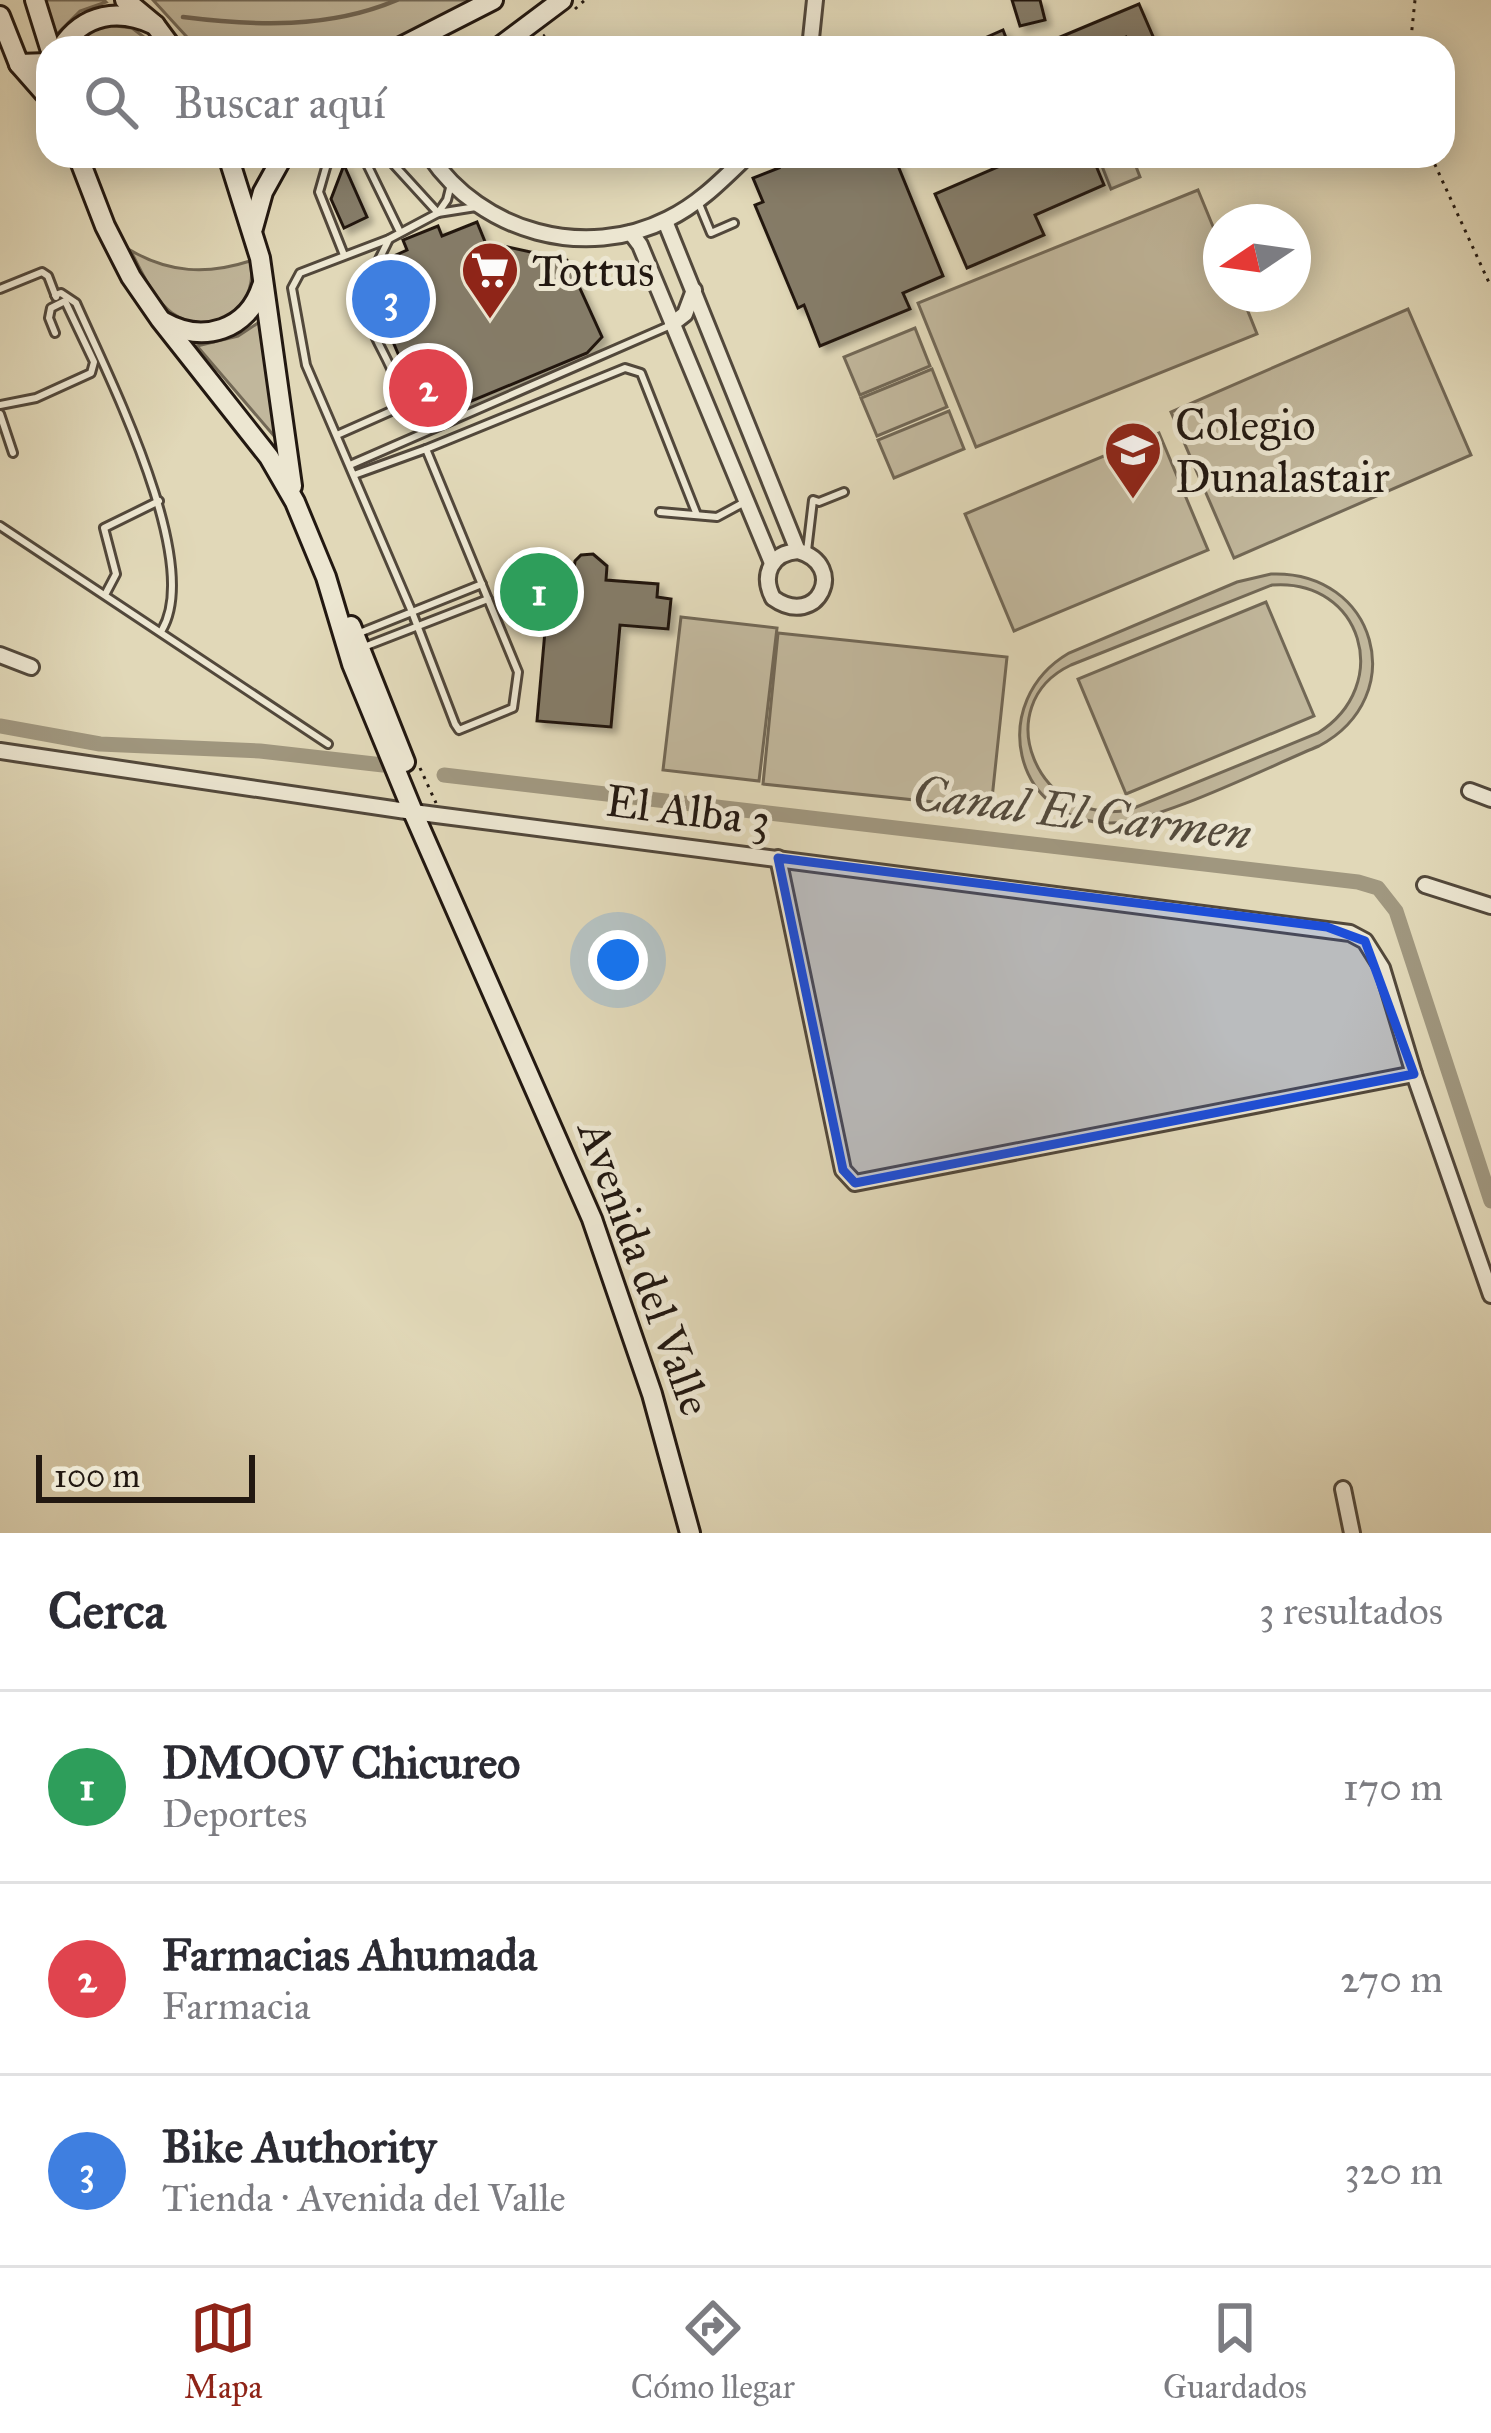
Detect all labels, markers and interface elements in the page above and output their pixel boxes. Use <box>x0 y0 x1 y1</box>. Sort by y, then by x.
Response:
search box <box>36 36 1455 168</box>
icon: search <box>78 69 144 135</box>
text: Buscar aquí <box>174 75 386 130</box>
north arrow <box>1203 204 1311 312</box>
supermarket icon: Tottus <box>459 239 521 321</box>
place label: Tottus <box>532 243 654 298</box>
pin: 3 <box>352 254 430 344</box>
pin: 2 <box>389 343 467 433</box>
place label: Colegio Dunalastair <box>1175 397 1390 504</box>
school or university icon: Colegio Dunalastair <box>1102 419 1164 501</box>
pin: 1 <box>500 547 578 637</box>
water label: Canal El Carmen <box>910 763 1254 863</box>
street label: El Alba 3 <box>603 773 773 847</box>
your location <box>588 930 648 990</box>
street label: Avenida del Valle <box>566 1111 724 1423</box>
scale bar <box>36 1449 255 1502</box>
text: 100 m <box>54 1456 140 1496</box>
text: Cerca <box>48 1580 166 1642</box>
text: 3 resultados <box>1259 1587 1443 1635</box>
text: DMOOV Chicureo <box>162 1735 520 1790</box>
text: 1 <box>79 1763 95 1811</box>
text: 170 m <box>1343 1763 1443 1811</box>
text: Deportes <box>162 1790 307 1838</box>
text: Farmacias Ahumada <box>162 1927 537 1982</box>
text: 2 <box>77 1955 97 2003</box>
text: 270 m <box>1340 1955 1443 2003</box>
text: Farmacia <box>162 1982 311 2030</box>
text: Bike Authority <box>162 2119 436 2174</box>
text: 3 <box>79 2147 95 2195</box>
text: 320 m <box>1344 2147 1443 2195</box>
text: Tienda · Avenida del Valle <box>162 2174 566 2222</box>
tab: Mapa <box>184 2295 263 2407</box>
tab: Cómo llegar <box>631 2295 795 2407</box>
tab: Guardados <box>1163 2295 1307 2407</box>

